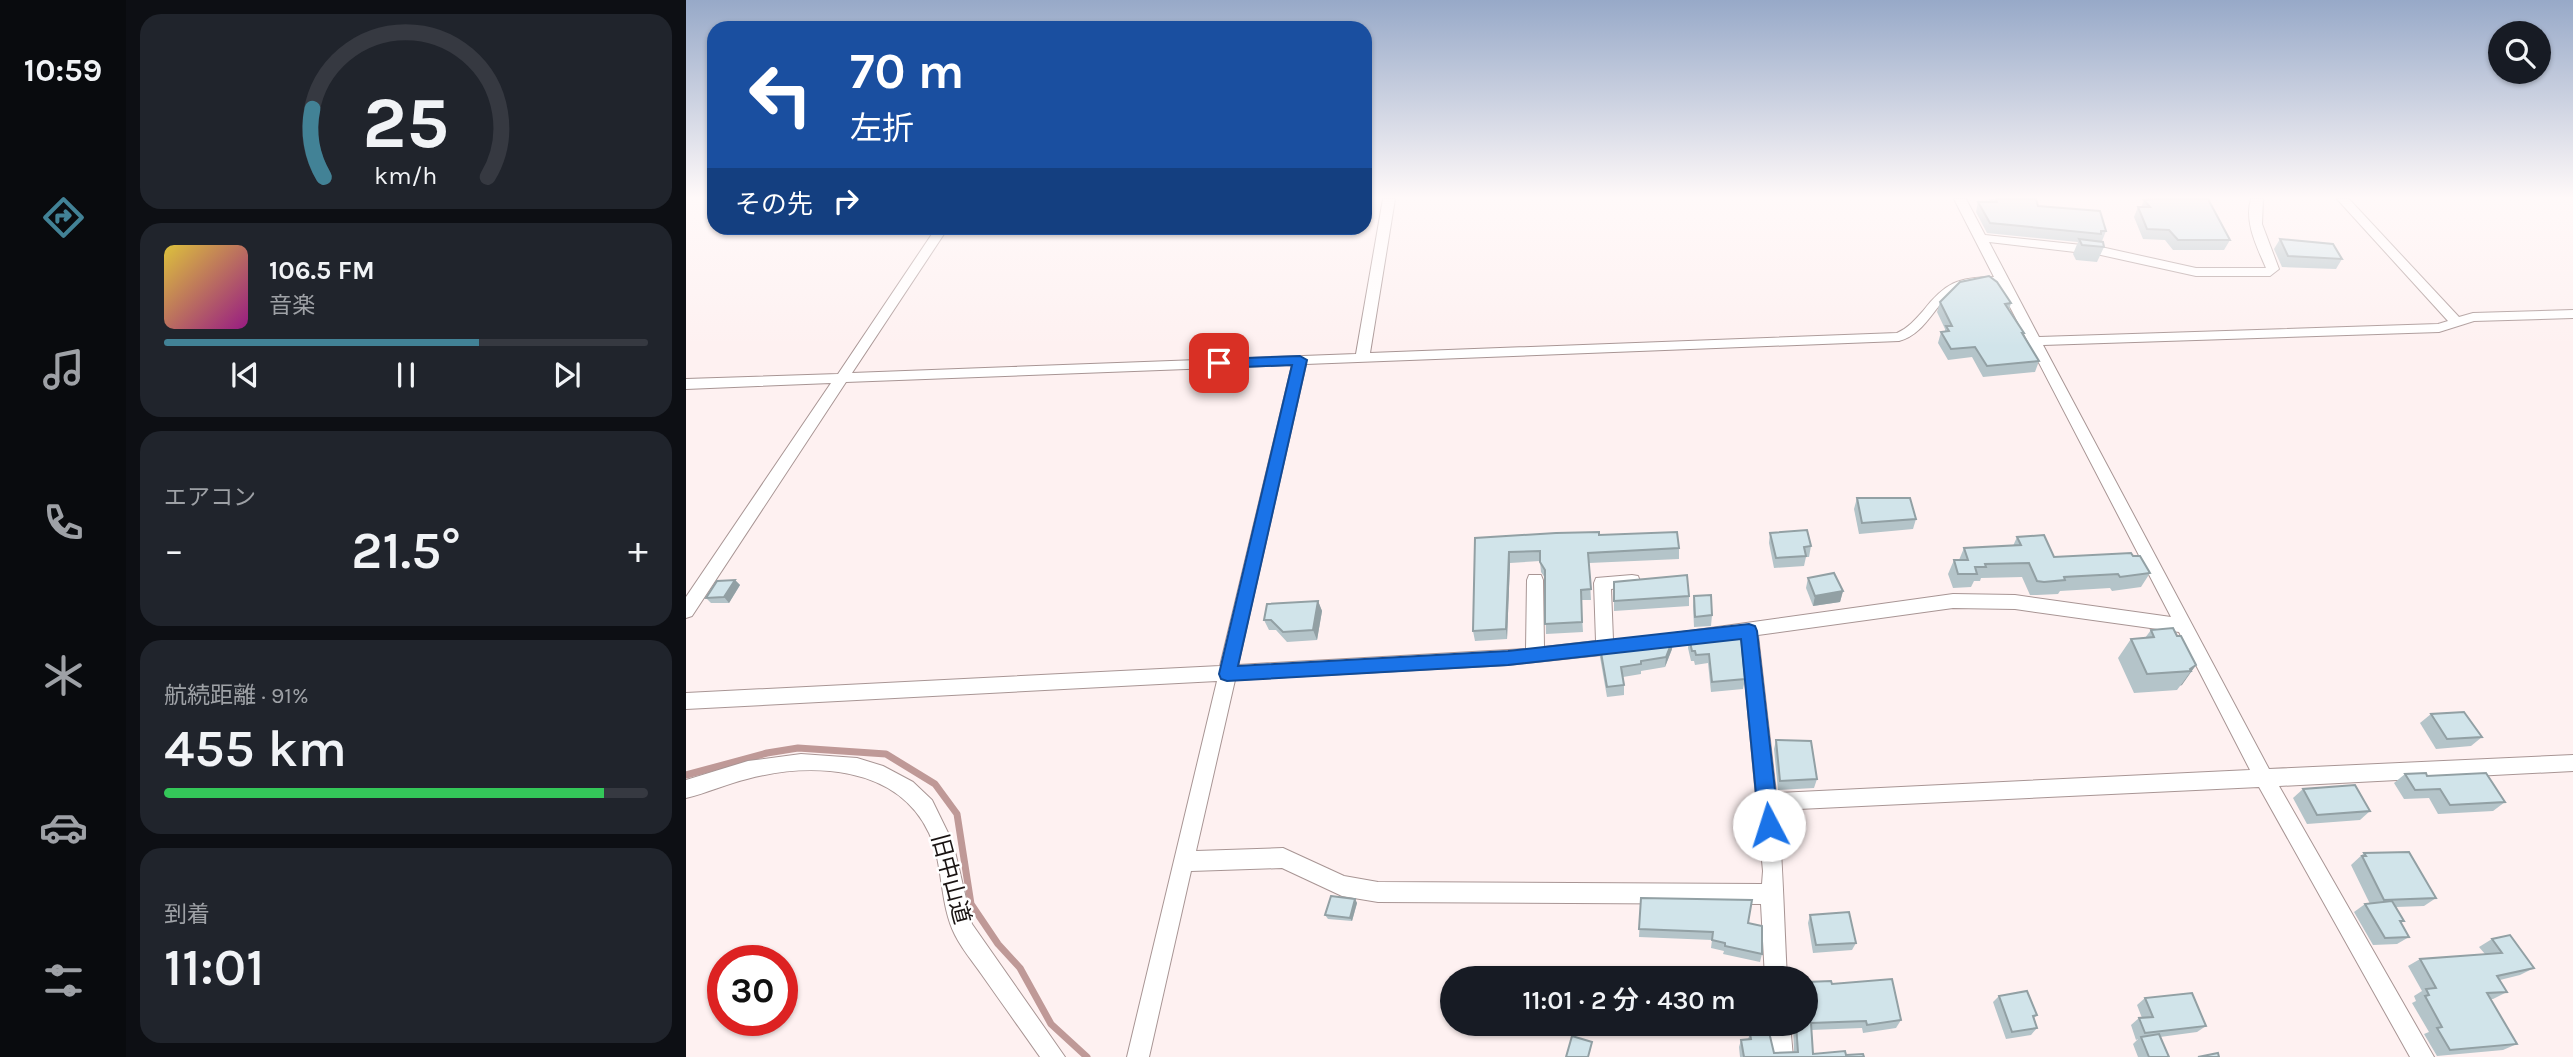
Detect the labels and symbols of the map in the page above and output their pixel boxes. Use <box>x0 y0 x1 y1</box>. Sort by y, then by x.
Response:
pin <box>1189 333 1249 393</box>
position arrow <box>1732 788 1806 862</box>
street label: 旧中山道 <box>926 831 976 927</box>
speed limit sign: 30 <box>707 945 798 1036</box>

